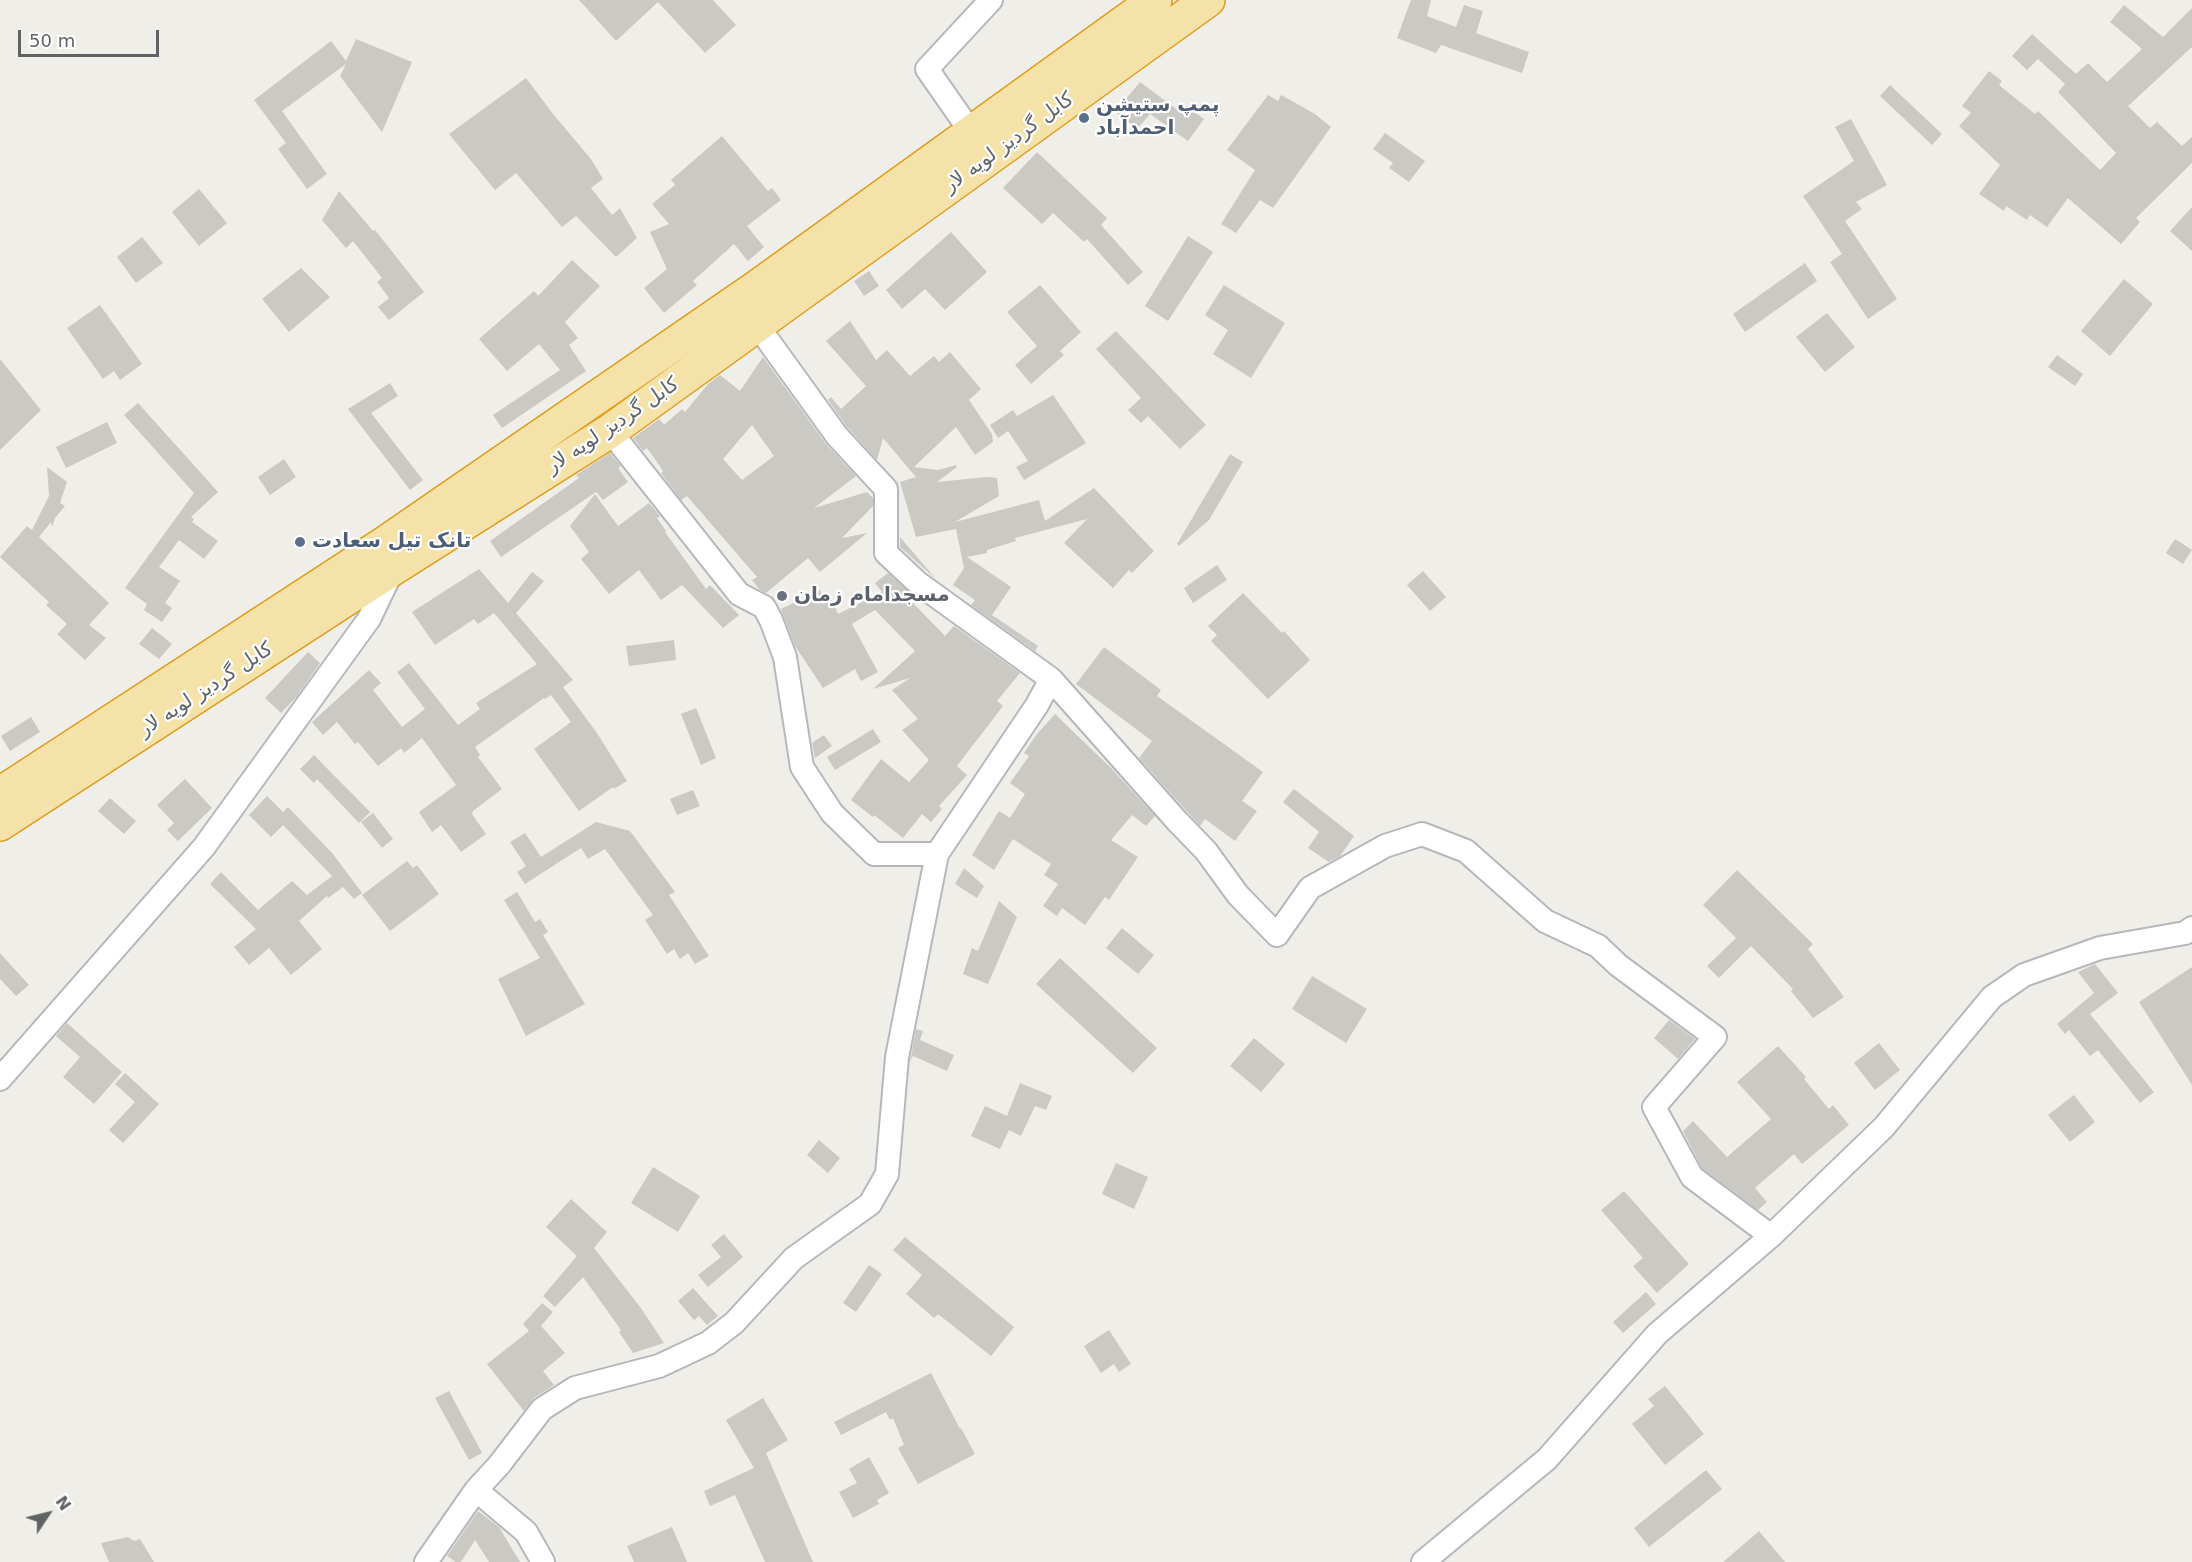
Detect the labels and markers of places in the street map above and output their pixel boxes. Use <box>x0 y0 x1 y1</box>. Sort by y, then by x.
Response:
place label: پمپ ستیشن احمدآباد <box>1096 94 1219 141</box>
marker: پمپ ستیشن احمدآباد <box>1077 111 1091 125</box>
place label: تانک تیل سعادت <box>312 530 471 554</box>
marker: تانک تیل سعادت <box>293 535 307 549</box>
place label: مسجدامام زمان <box>794 584 950 608</box>
marker: مسجدامام زمان <box>775 589 789 603</box>

